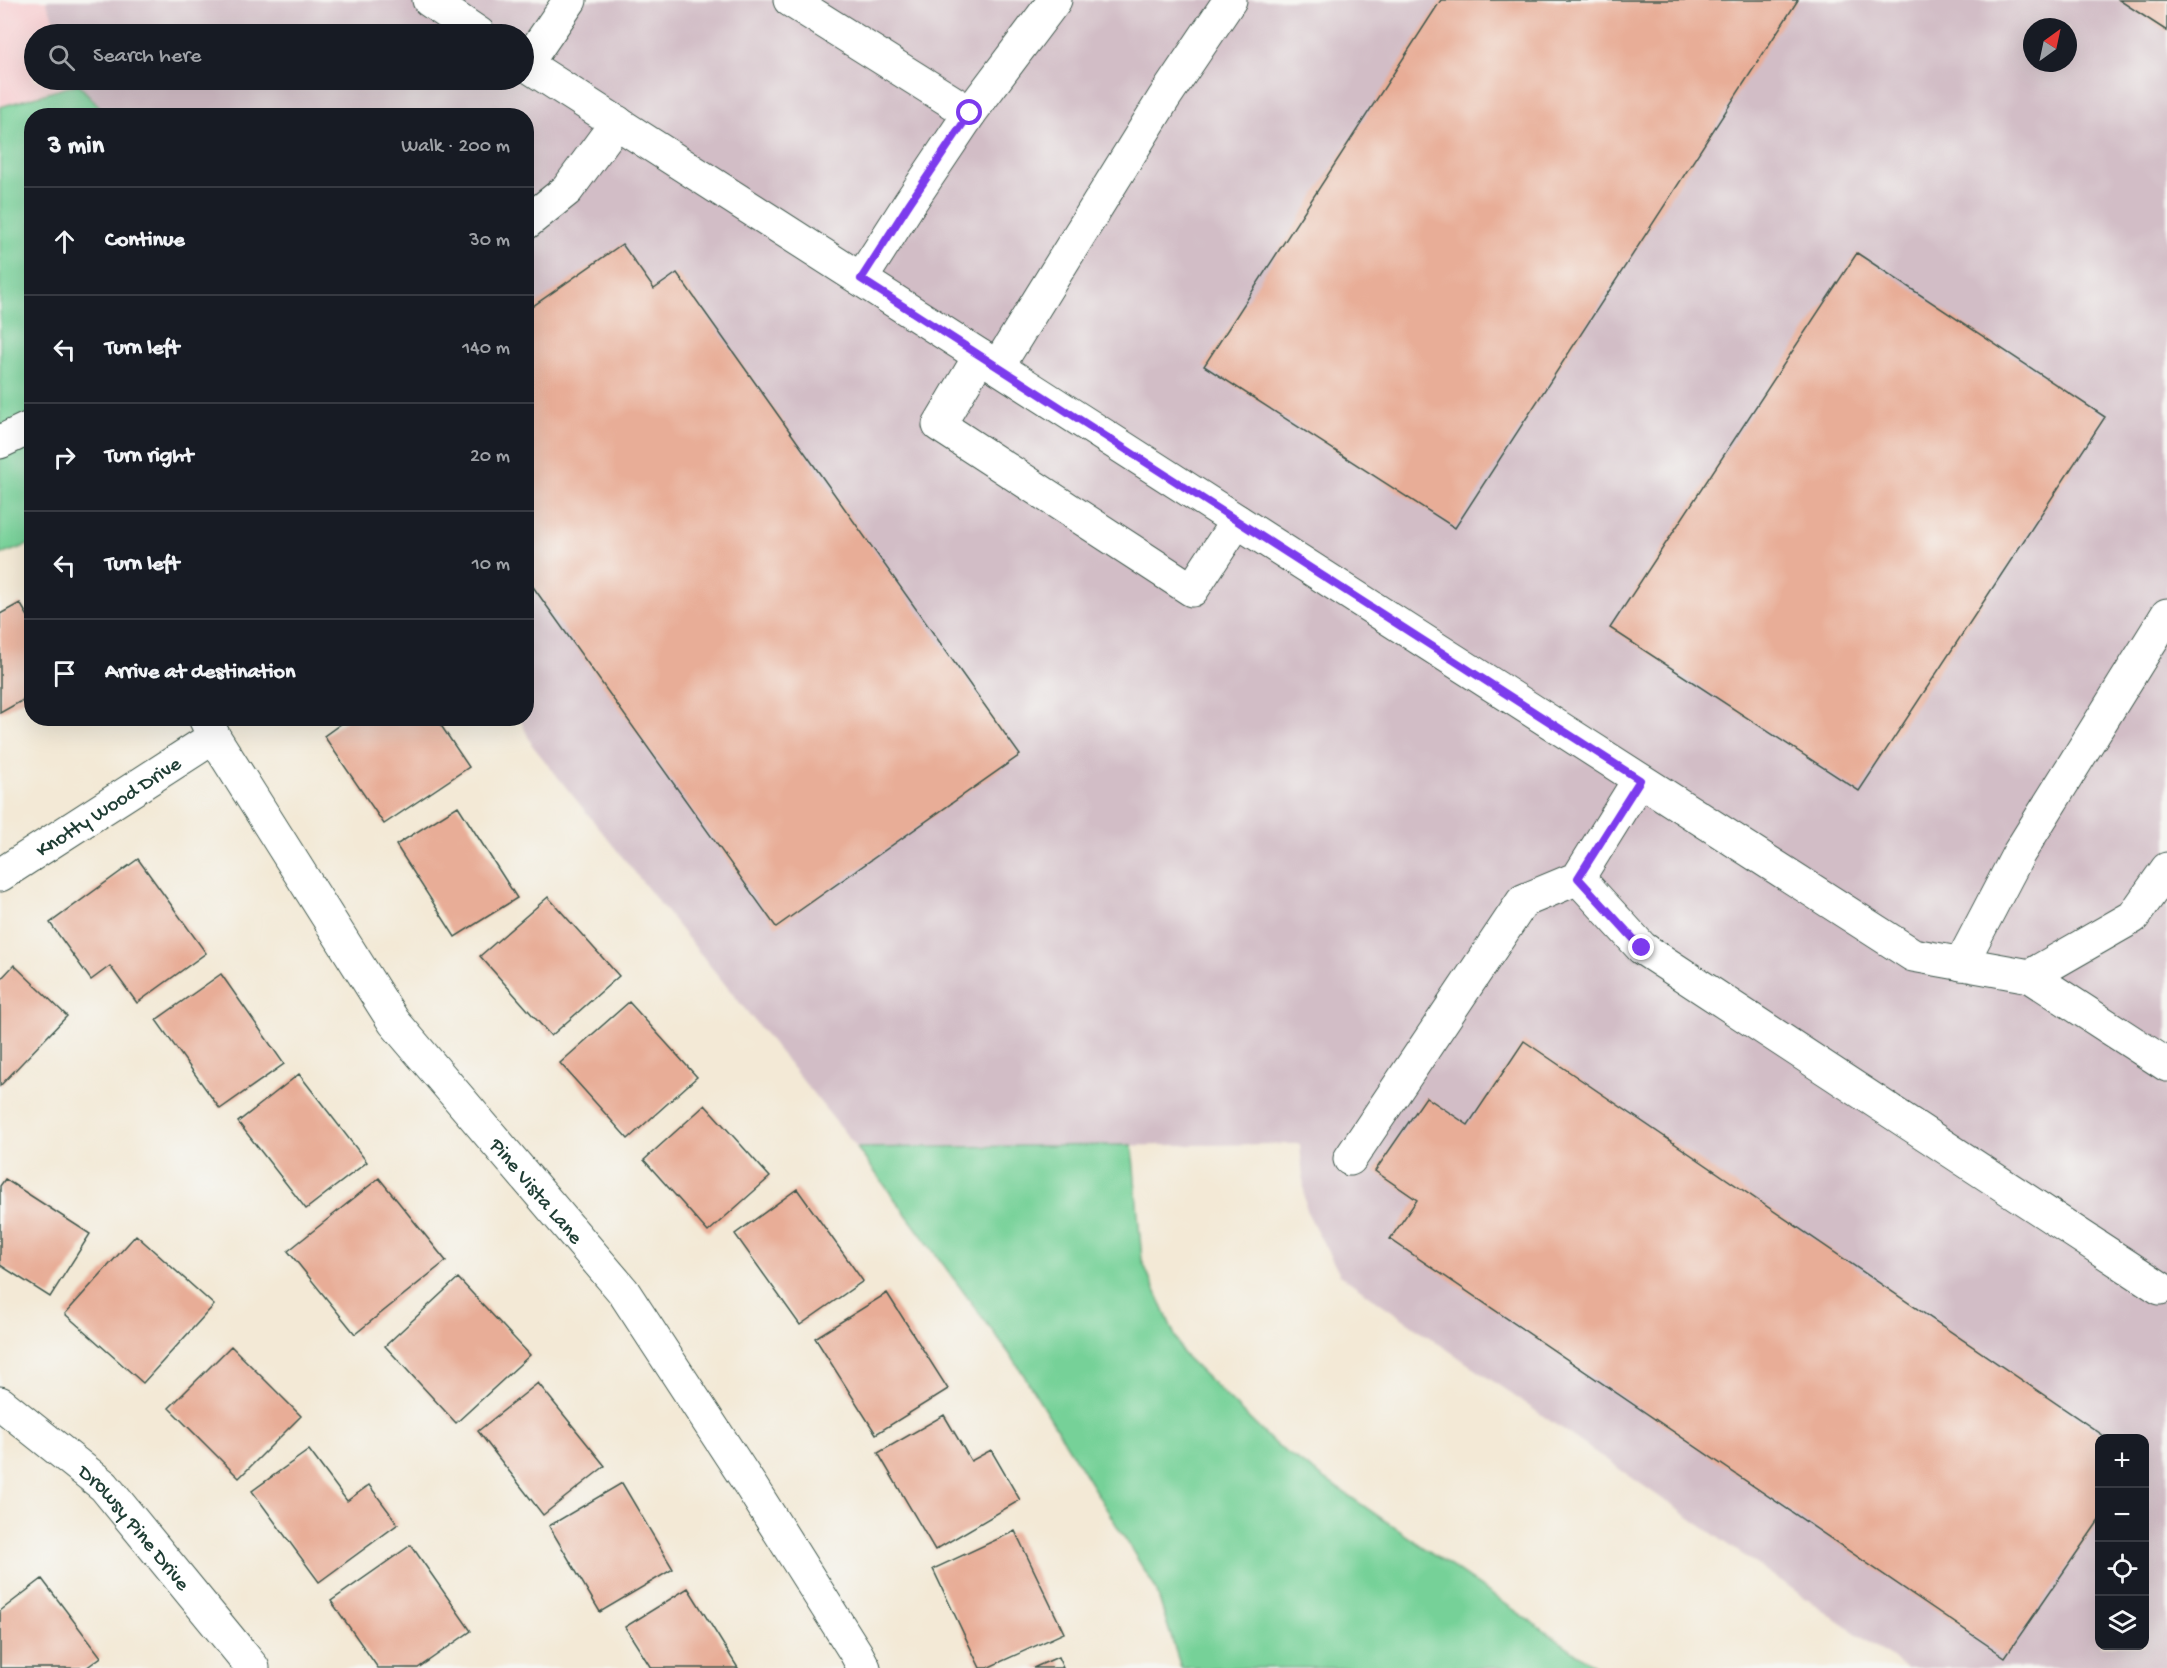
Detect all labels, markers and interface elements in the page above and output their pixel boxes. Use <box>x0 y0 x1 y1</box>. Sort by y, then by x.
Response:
north arrow <box>2023 18 2077 72</box>
search box <box>24 24 534 90</box>
icon: search <box>45 41 78 74</box>
text: Search here <box>93 44 201 70</box>
route start <box>956 99 982 125</box>
text: 3 min <box>48 132 104 163</box>
text: Walk · 200 m <box>401 136 510 159</box>
icon: ahead <box>48 225 81 258</box>
text: Continue <box>105 228 185 254</box>
text: 30 m <box>469 230 510 253</box>
icon: left <box>48 333 81 366</box>
text: Turn left <box>105 336 179 362</box>
text: 140 m <box>462 338 510 361</box>
icon: right <box>48 441 81 474</box>
text: Turn right <box>105 444 193 470</box>
text: 20 m <box>470 446 510 469</box>
icon: left <box>48 549 81 582</box>
text: Turn left <box>105 552 179 578</box>
text: 10 m <box>472 554 510 577</box>
icon: arrive <box>48 657 81 690</box>
text: Arrive at destination <box>105 660 295 686</box>
street label: Knotty Wood Drive <box>32 752 188 865</box>
route end <box>1628 934 1654 960</box>
street label: Pine Vista Lane <box>482 1134 587 1251</box>
map controls <box>2095 1434 2149 1650</box>
button: + <box>2095 1434 2149 1488</box>
street label: Drowsy Pine Drive <box>70 1460 194 1598</box>
button: − <box>2095 1488 2149 1542</box>
button: locate <box>2095 1542 2149 1596</box>
button: layers <box>2095 1596 2149 1650</box>

